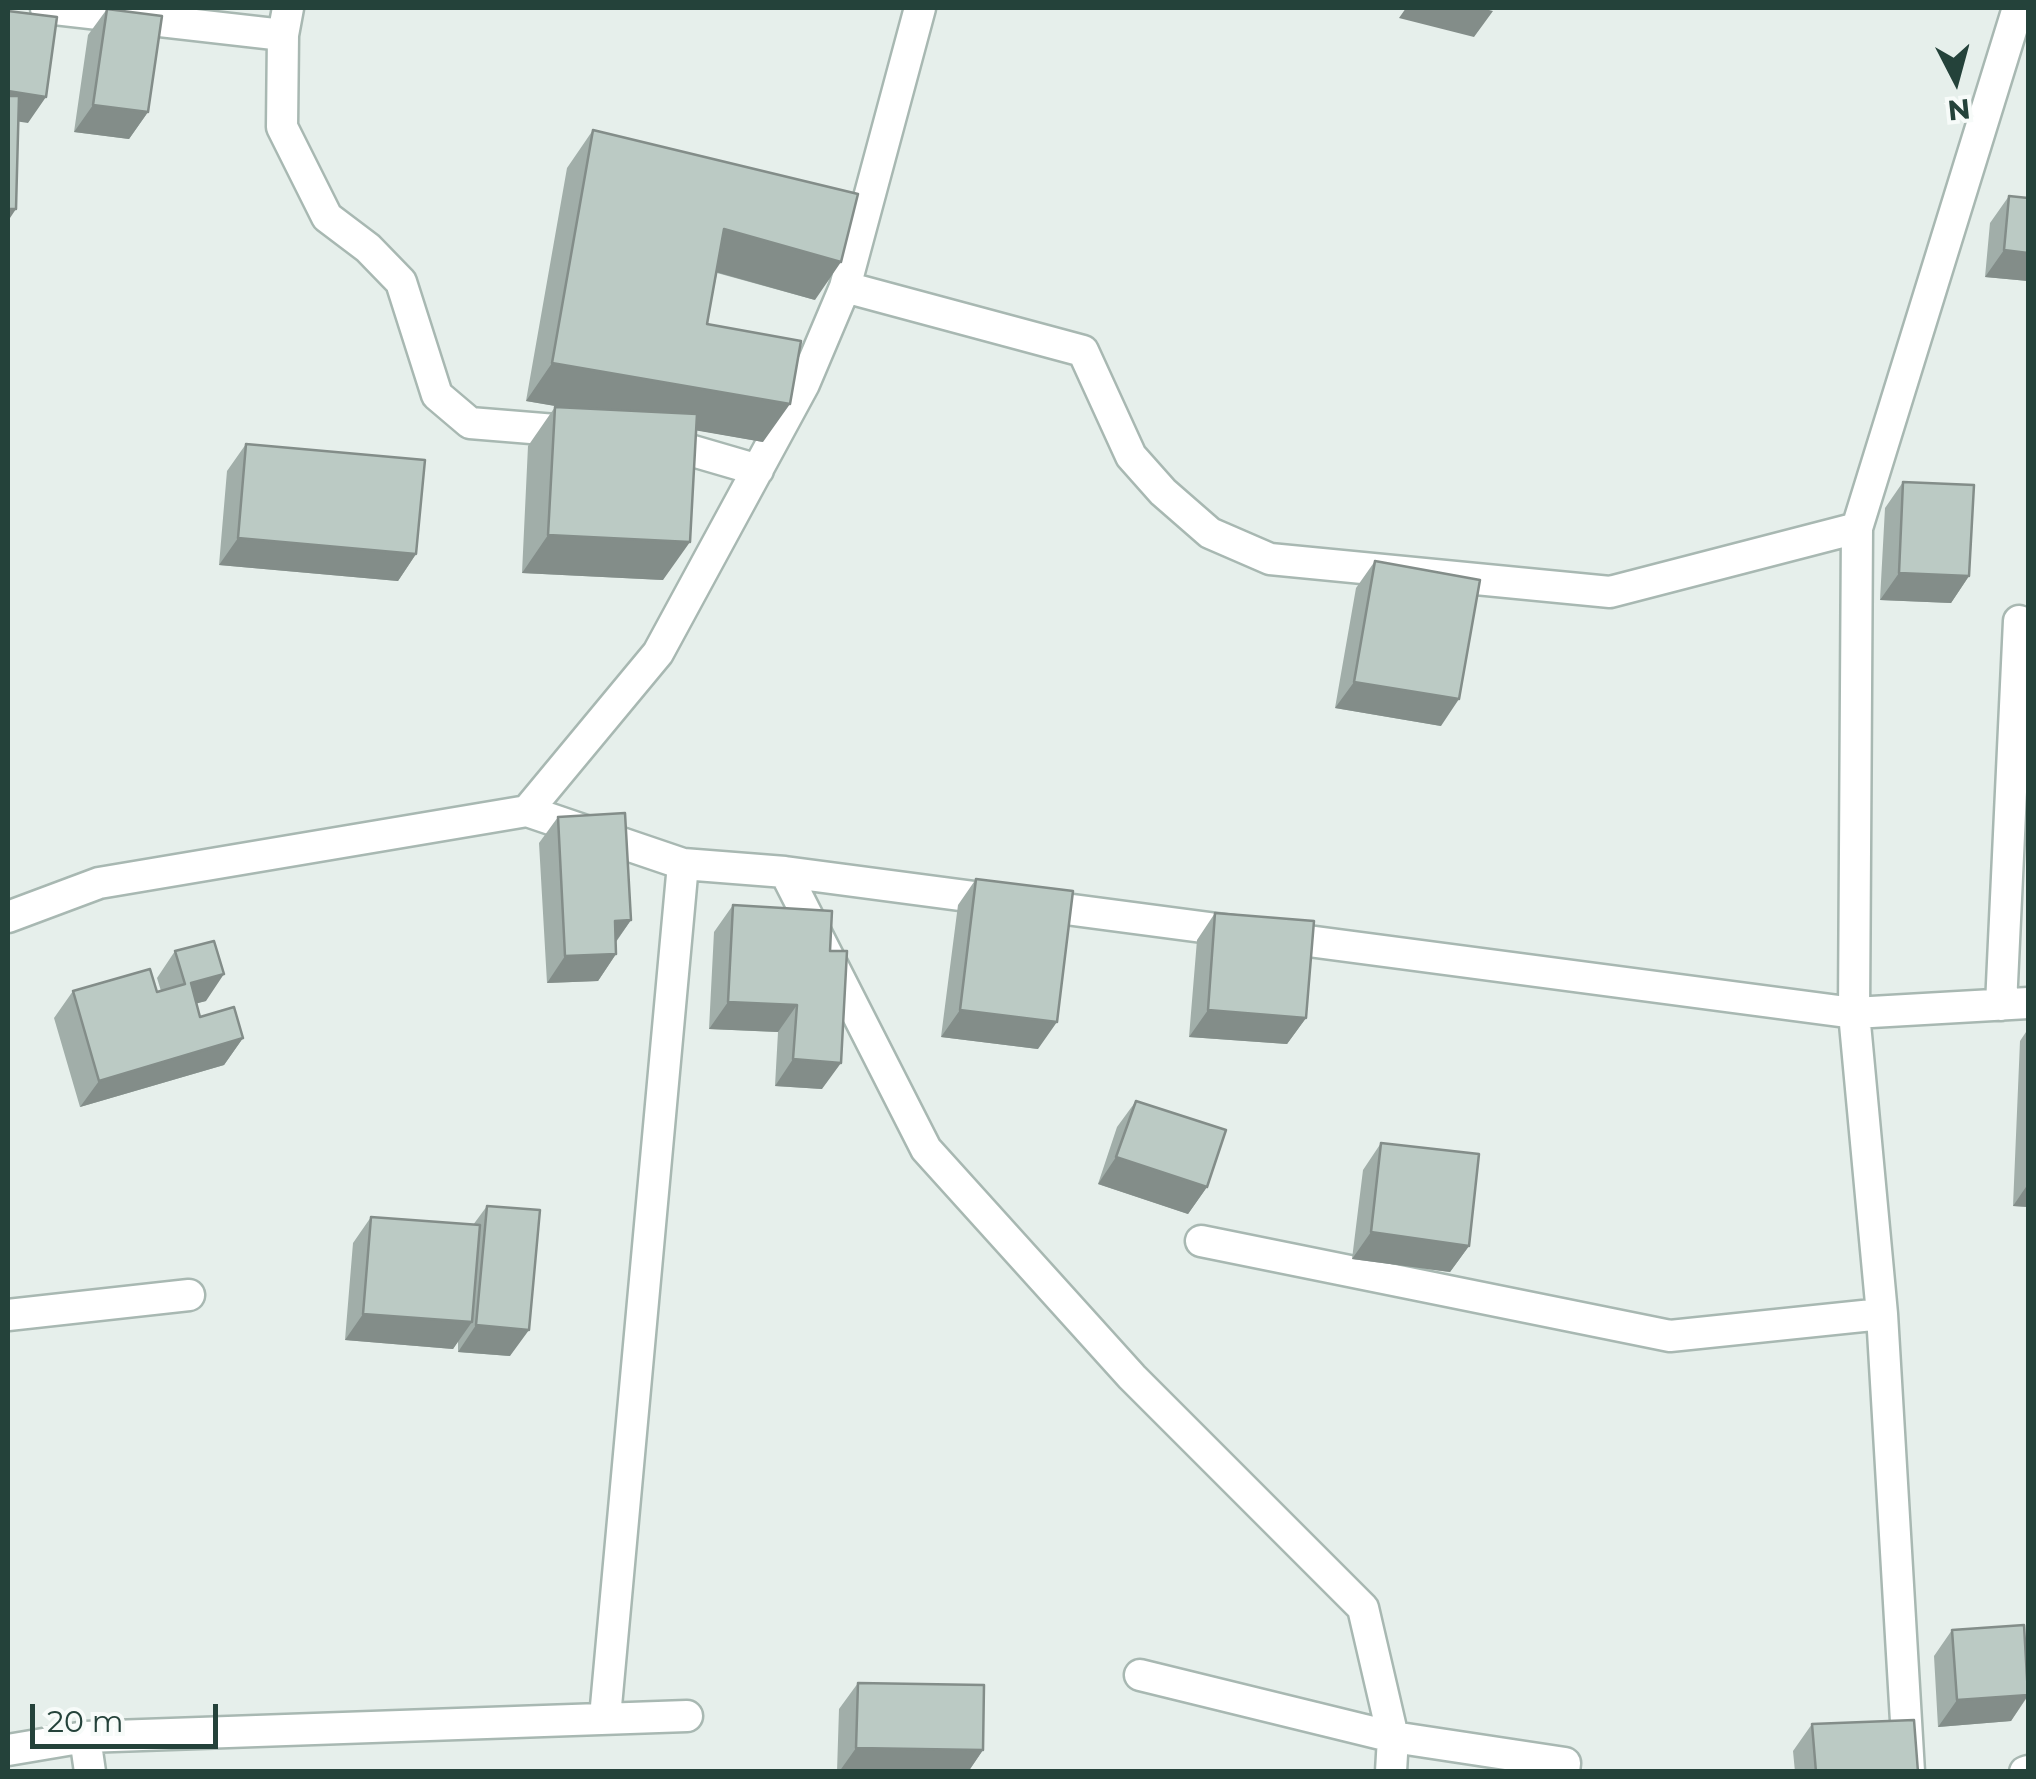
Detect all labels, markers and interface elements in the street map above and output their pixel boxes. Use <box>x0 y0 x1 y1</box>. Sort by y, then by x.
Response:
north arrow <box>1906 30 2006 130</box>
text: N <box>1946 92 1972 128</box>
scale bar <box>35 1684 222 1746</box>
text: 20 m <box>47 1703 124 1740</box>

